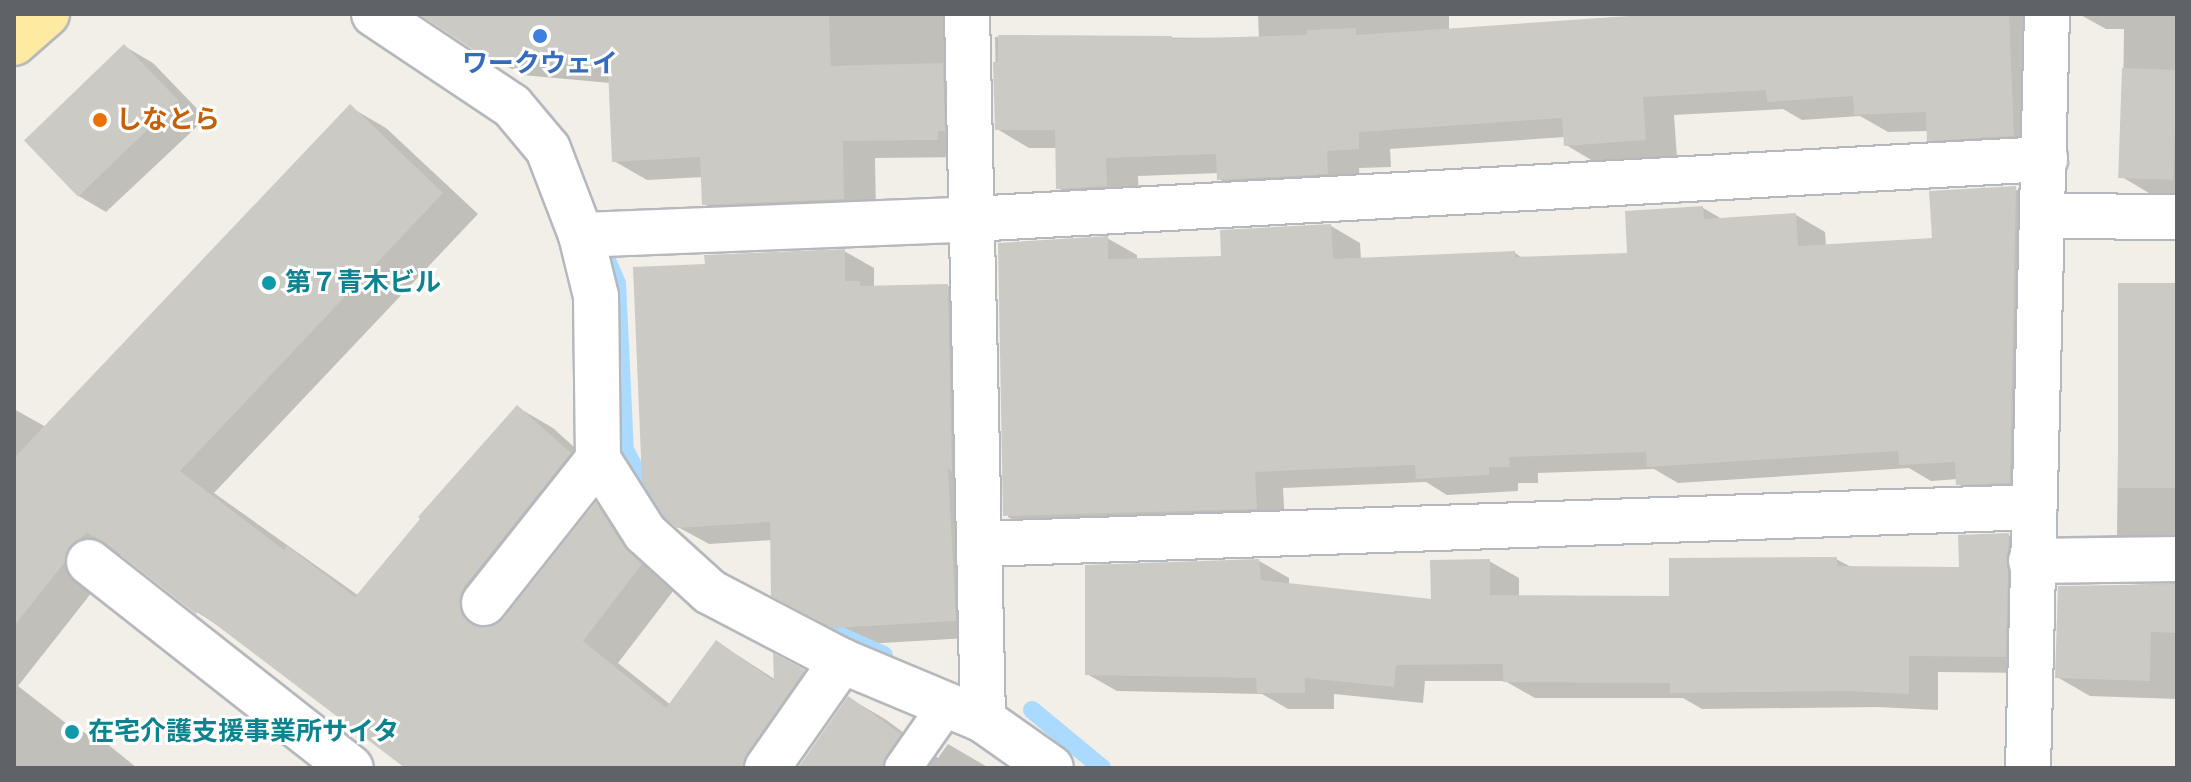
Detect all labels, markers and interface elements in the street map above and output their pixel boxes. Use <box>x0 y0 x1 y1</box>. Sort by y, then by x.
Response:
marker: ワークウェイ <box>531 27 549 45</box>
place label: ワークウェイ <box>462 48 618 80</box>
place label: しなとら <box>116 104 220 136</box>
marker: しなとら <box>91 111 109 129</box>
place label: 第７青木ビル <box>285 267 441 299</box>
marker: 第７青木ビル <box>260 274 278 292</box>
place label: 在宅介護支援事業所サイタ <box>88 716 400 748</box>
marker: 在宅介護支援事業所サイタ <box>63 723 81 741</box>

